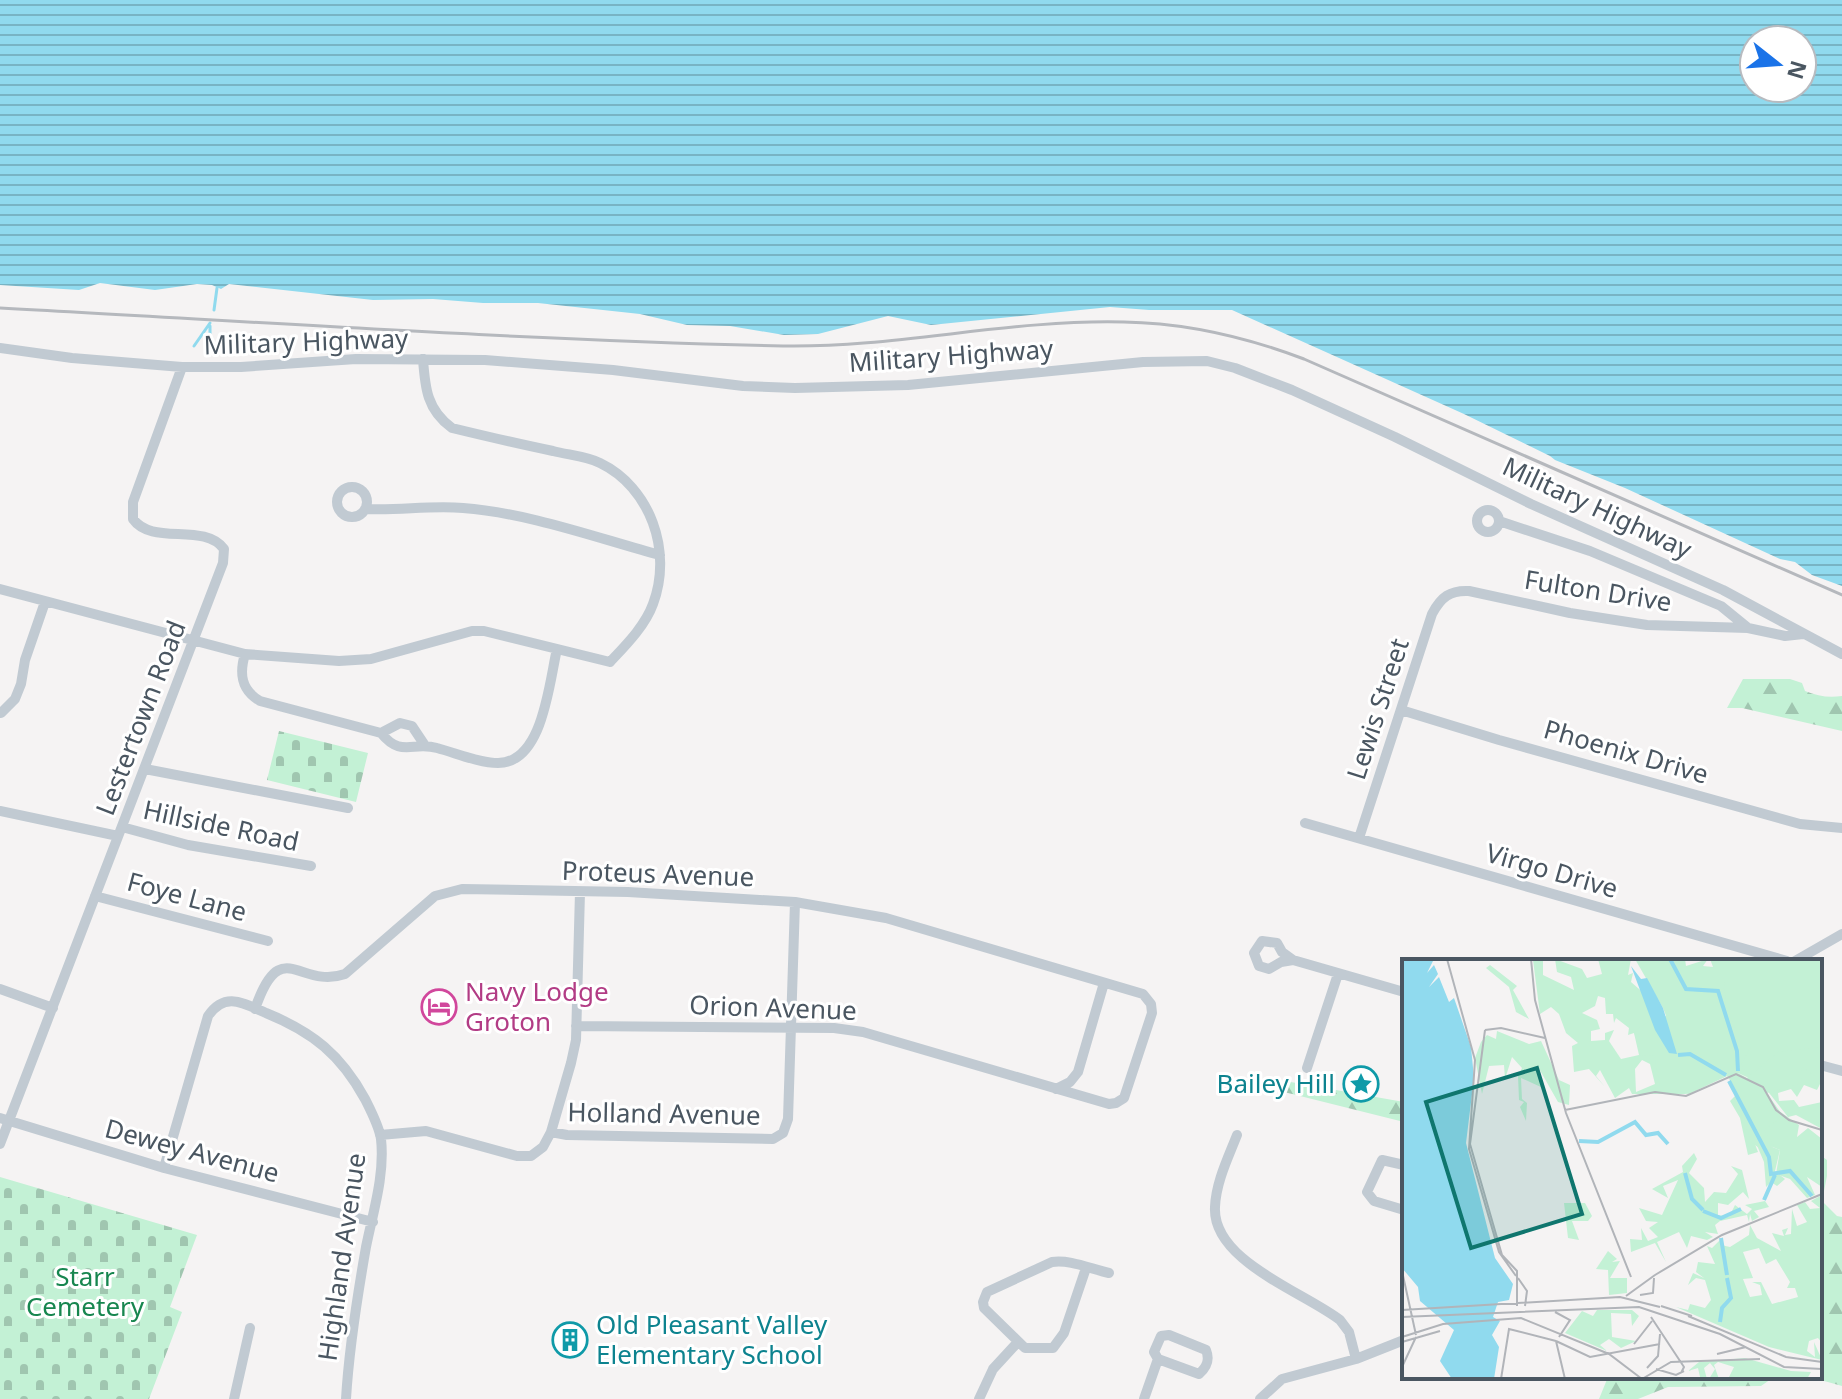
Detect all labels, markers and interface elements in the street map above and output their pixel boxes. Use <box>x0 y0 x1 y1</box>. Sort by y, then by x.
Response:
north arrow <box>1738 24 1818 104</box>
text: N <box>1781 57 1815 83</box>
street label: Military Highway <box>203 319 410 363</box>
street label: Military Highway <box>848 330 1055 380</box>
street label: Military Highway <box>1497 448 1698 567</box>
street label: Fulton Drive <box>1522 561 1674 619</box>
street label: Lestertown Road <box>86 615 194 820</box>
street label: Lewis Street <box>1337 633 1417 784</box>
street label: Phoenix Drive <box>1540 710 1713 792</box>
street label: Hillside Road <box>140 791 302 859</box>
street label: Virgo Drive <box>1482 834 1622 906</box>
street label: Proteus Avenue <box>561 852 755 894</box>
street label: Foye Lane <box>124 863 251 929</box>
inset map <box>1402 959 1822 1379</box>
place label: Navy Lodge Groton <box>465 973 609 1039</box>
street label: Orion Avenue <box>689 986 857 1028</box>
hotel icon: Navy Lodge Groton <box>420 988 458 1026</box>
place label: Bailey Hill <box>1217 1065 1335 1101</box>
place icon: Bailey Hill <box>1342 1065 1380 1103</box>
street label: Holland Avenue <box>567 1093 761 1133</box>
street label: Dewey Avenue <box>101 1109 283 1191</box>
street label: Highland Avenue <box>309 1151 373 1363</box>
park label: Starr Cemetery <box>26 1258 145 1324</box>
place label: Old Pleasant Valley Elementary School <box>596 1306 828 1372</box>
building icon: Old Pleasant Valley Elementary School <box>551 1321 589 1359</box>

